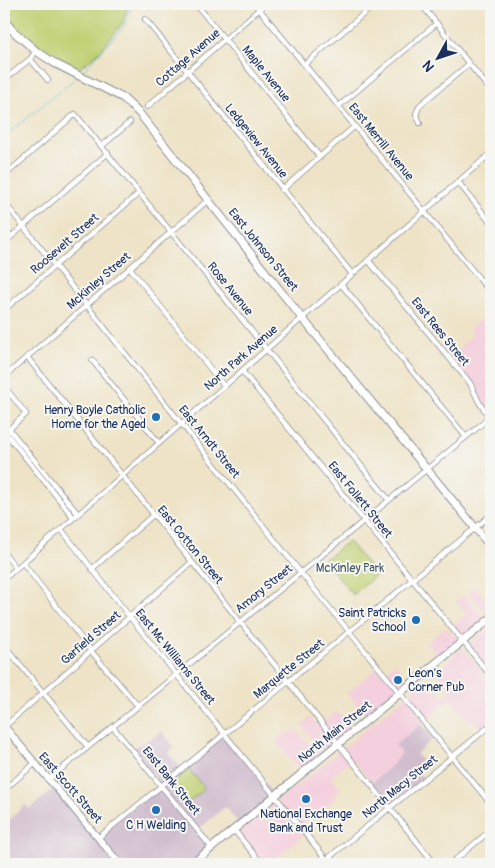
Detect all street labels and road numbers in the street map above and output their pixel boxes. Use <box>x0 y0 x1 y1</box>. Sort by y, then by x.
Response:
street label: Cottage Avenue <box>153 26 223 90</box>
street label: Maple Avenue <box>239 43 293 105</box>
street label: East Merrill Avenue <box>345 100 417 184</box>
street label: Ledgeview Avenue <box>221 101 291 181</box>
street label: East Johnson Street <box>225 205 301 295</box>
street label: Roosevelt Street <box>28 210 102 278</box>
street label: McKinley Street <box>64 249 134 313</box>
street label: Rose Avenue <box>204 259 256 319</box>
street label: East Rees Street <box>408 295 472 369</box>
street label: North Park Avenue <box>201 322 281 394</box>
street label: East Arndt Street <box>175 403 243 482</box>
street label: East Follett Street <box>325 459 396 541</box>
street label: East Cotton Street <box>154 503 226 587</box>
street label: Amory Street <box>232 561 296 617</box>
street label: East Mc Williams Street <box>132 606 218 708</box>
street label: Garfield Street <box>58 608 124 668</box>
street label: Marquette Street <box>251 636 328 702</box>
street label: North Main Street <box>295 698 375 766</box>
street label: East Bank Street <box>139 744 203 818</box>
street label: East Scott Street <box>35 750 105 827</box>
street label: North Macy Street <box>359 752 441 822</box>

